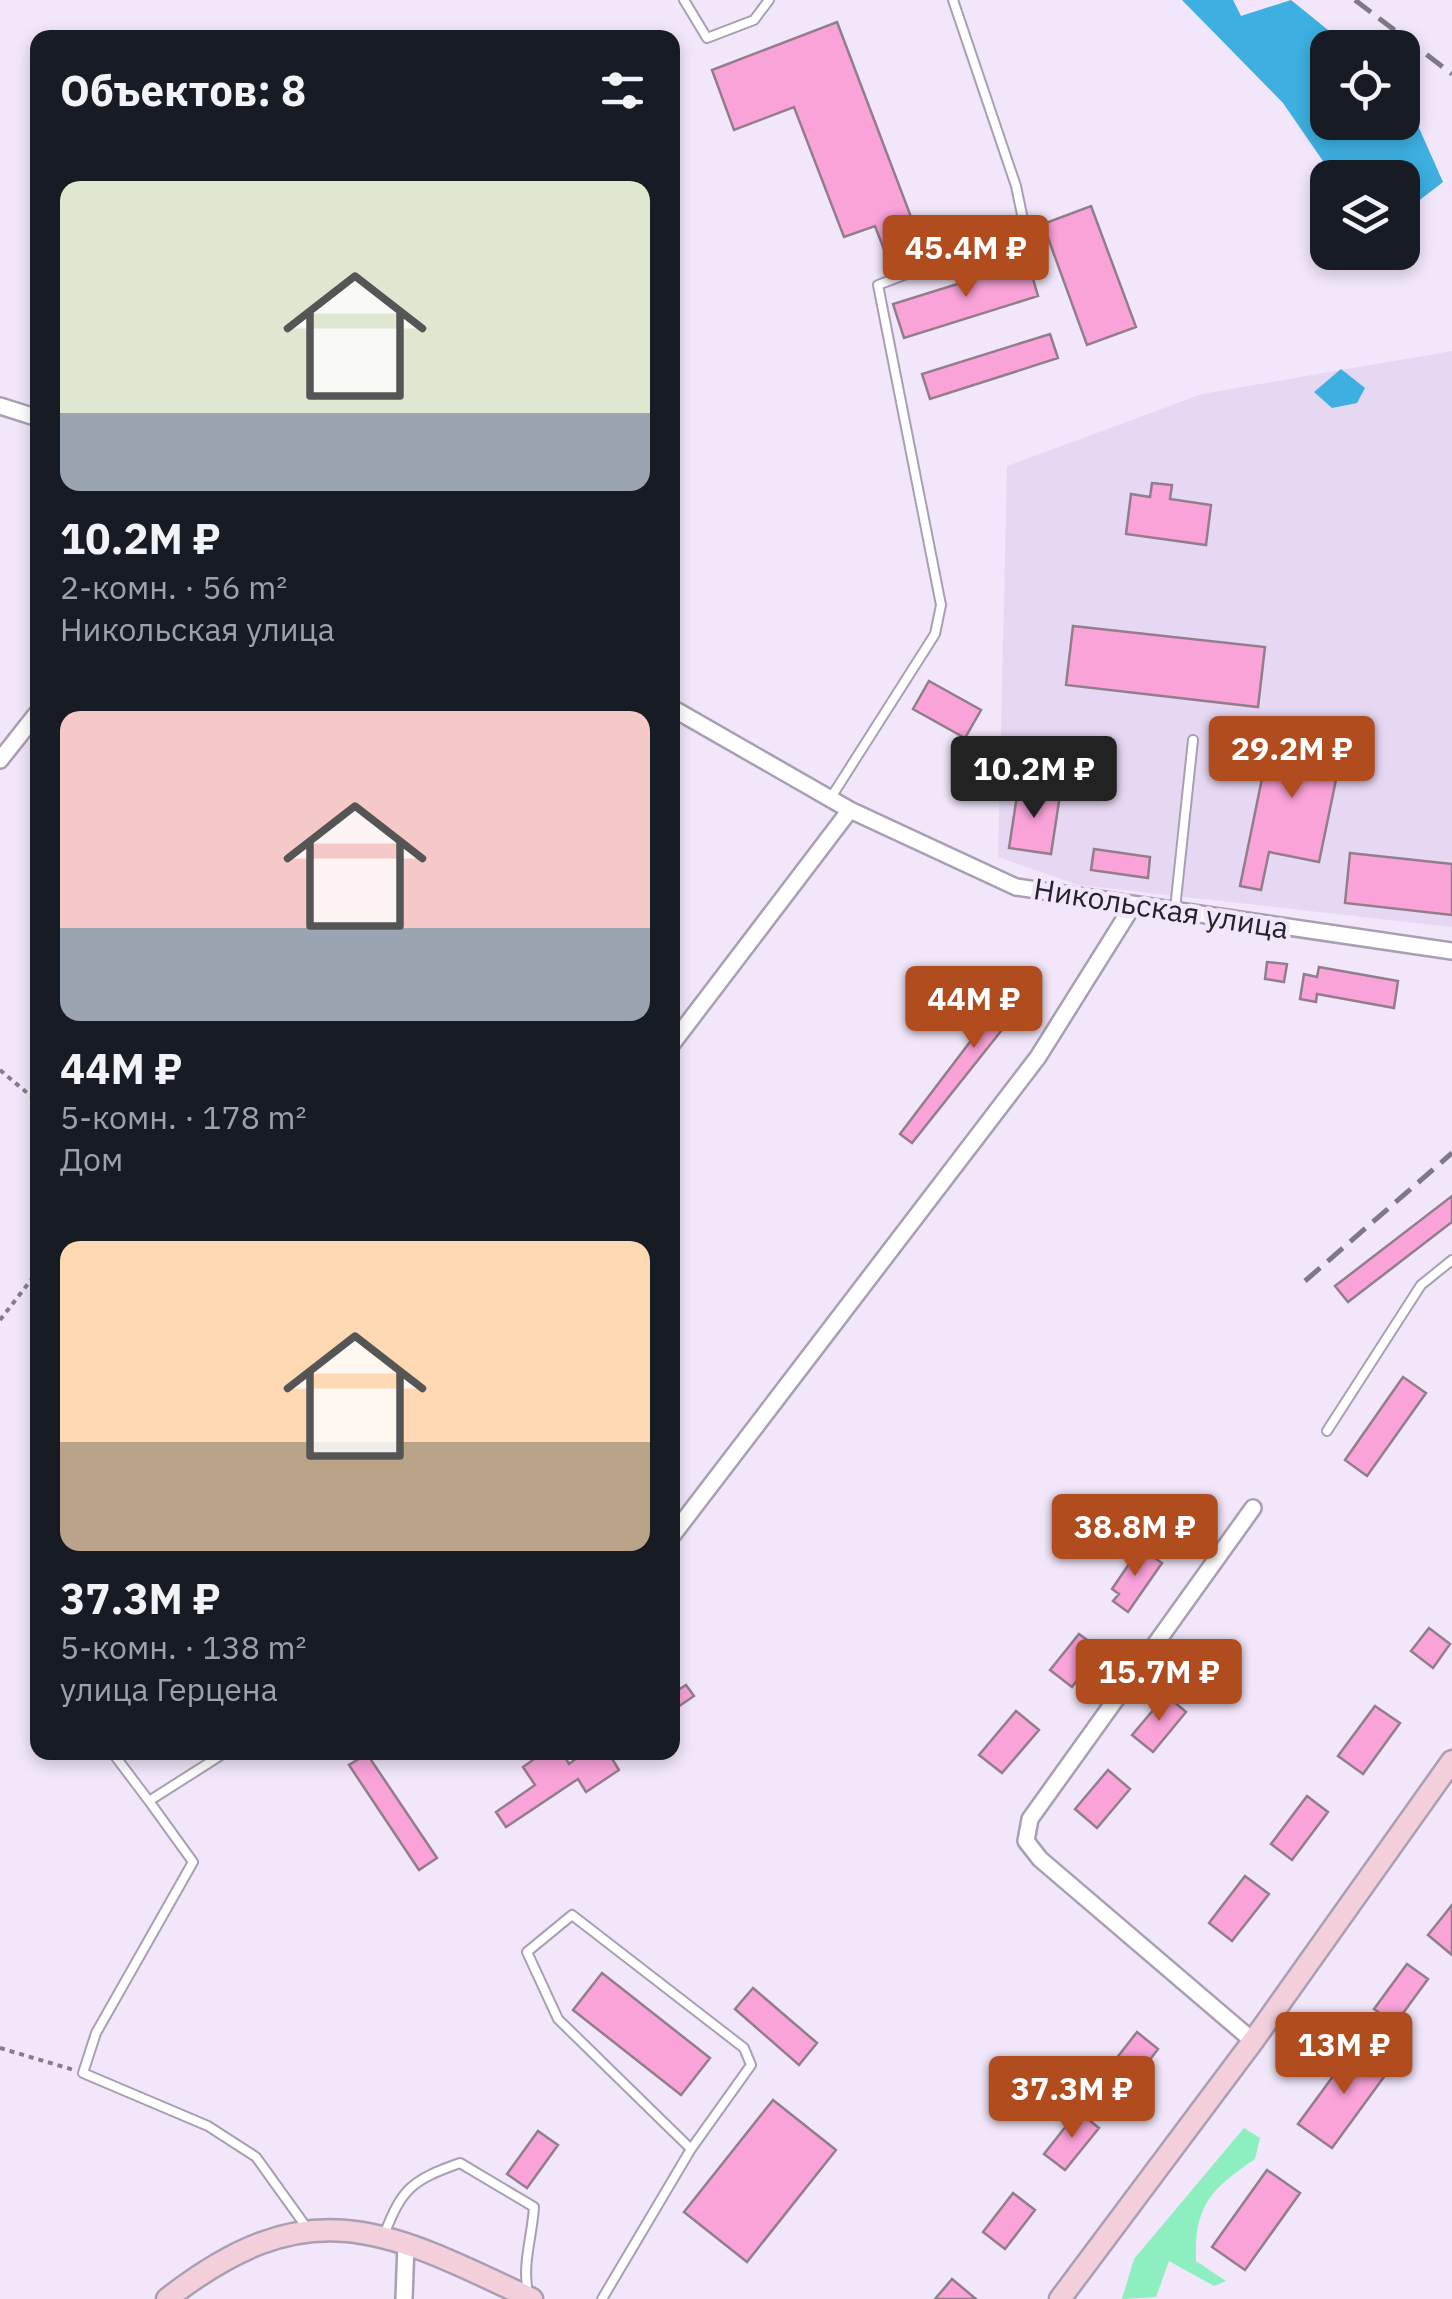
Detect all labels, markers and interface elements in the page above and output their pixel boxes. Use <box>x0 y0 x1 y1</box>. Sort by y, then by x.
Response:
map controls <box>1310 30 1420 270</box>
button: locate <box>1310 30 1420 140</box>
text: Объектов: 8 <box>60 63 306 118</box>
icon: filters <box>595 63 650 118</box>
button: layers <box>1310 160 1420 270</box>
pin: 45.4M ₽ <box>874 215 1058 300</box>
text: 45.4M ₽ <box>905 226 1027 268</box>
icon: home <box>265 246 445 426</box>
text: 10.2M ₽ <box>60 511 221 566</box>
text: 2-комн. · 56 m² <box>60 566 287 608</box>
text: Никольская улица <box>60 608 335 650</box>
pin: 29.2M ₽ <box>1200 716 1384 801</box>
text: 29.2M ₽ <box>1231 727 1353 769</box>
pin: 10.2M ₽ <box>942 736 1126 821</box>
text: 10.2M ₽ <box>973 747 1095 789</box>
icon: home <box>265 776 445 956</box>
street label: Никольская улица <box>1031 868 1292 947</box>
pin: 44M ₽ <box>904 966 1044 1051</box>
text: 44M ₽ <box>927 977 1021 1019</box>
text: 44M ₽ <box>60 1041 182 1096</box>
text: 5-комн. · 178 m² <box>60 1096 306 1138</box>
text: Дом <box>60 1138 123 1180</box>
icon: home <box>265 1306 445 1486</box>
pin: 38.8M ₽ <box>1043 1494 1227 1579</box>
text: 38.8M ₽ <box>1074 1505 1196 1547</box>
text: 37.3M ₽ <box>60 1571 221 1626</box>
text: 5-комн. · 138 m² <box>60 1626 306 1668</box>
pin: 15.7M ₽ <box>1067 1639 1251 1724</box>
text: 15.7M ₽ <box>1098 1650 1220 1692</box>
text: улица Герцена <box>60 1668 278 1710</box>
pin: 13M ₽ <box>1274 2012 1414 2097</box>
text: 13M ₽ <box>1297 2023 1391 2065</box>
pin: 37.3M ₽ <box>980 2056 1164 2141</box>
text: 37.3M ₽ <box>1011 2067 1133 2109</box>

